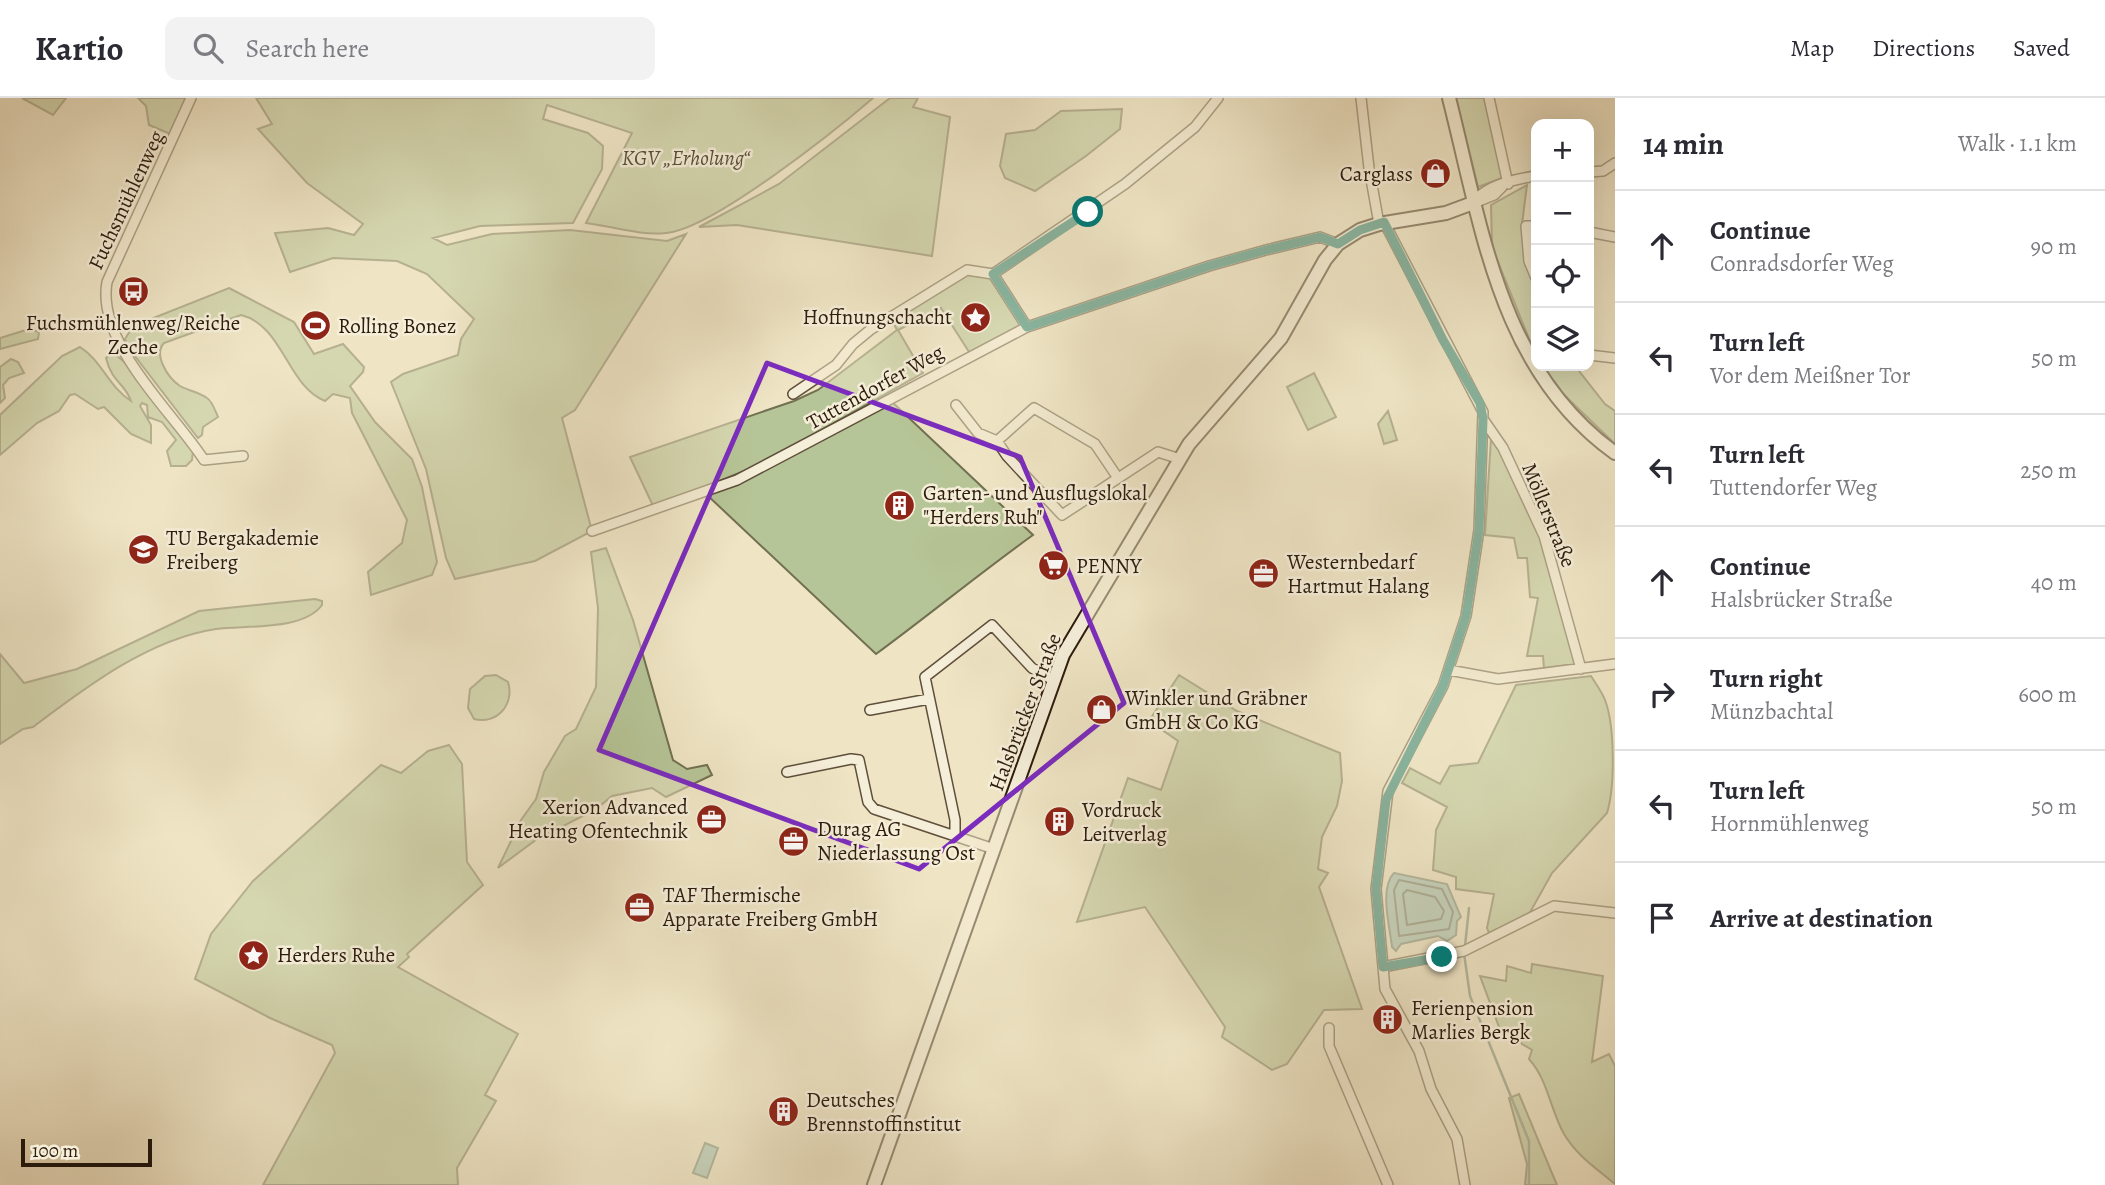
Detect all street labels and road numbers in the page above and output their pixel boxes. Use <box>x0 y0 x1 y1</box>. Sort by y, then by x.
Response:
street label: Fuchsmühlenweg <box>81 125 171 274</box>
street label: Tuttendorfer Weg <box>801 338 949 436</box>
street label: Möllerstraße <box>1515 459 1583 571</box>
street label: Halsbrücker Straße <box>982 629 1068 795</box>

